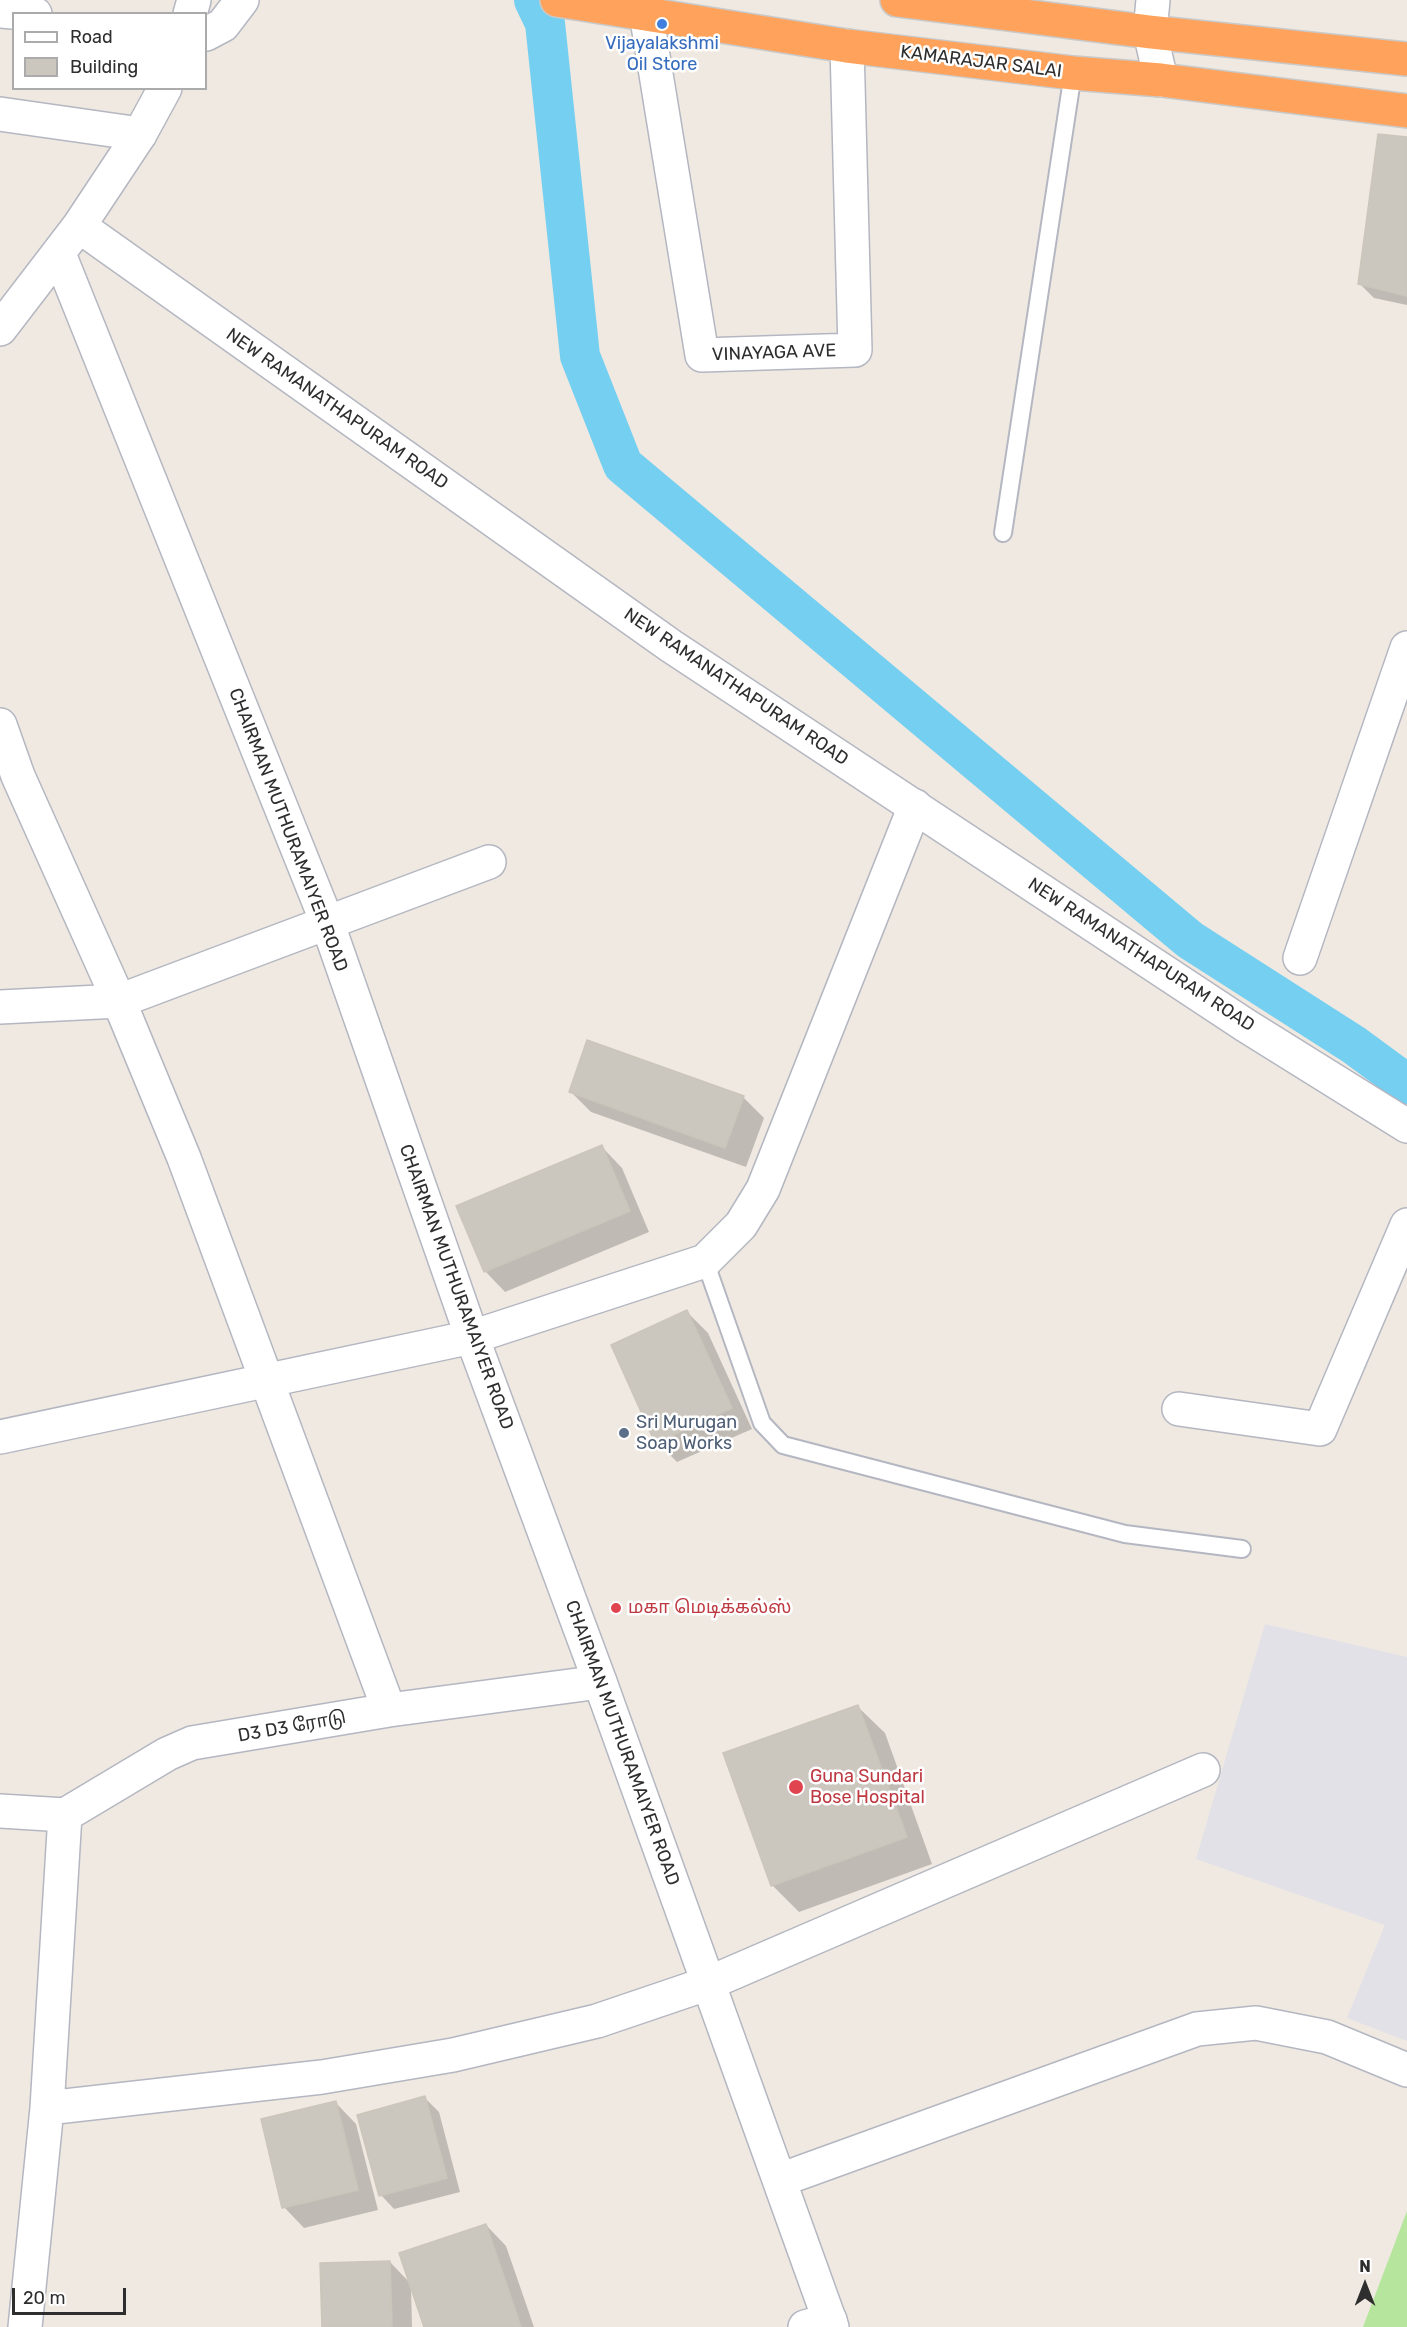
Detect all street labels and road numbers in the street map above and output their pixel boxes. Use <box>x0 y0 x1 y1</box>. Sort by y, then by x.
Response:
street label: KAMARAJAR SALAI <box>899 41 1063 83</box>
street label: NEW RAMANATHAPURAM ROAD <box>222 324 452 494</box>
street label: VINAYAGA AVE <box>711 340 837 366</box>
street label: NEW RAMANATHAPURAM ROAD <box>620 604 852 770</box>
street label: CHAIRMAN MUTHURAMAIYER ROAD <box>224 685 352 975</box>
street label: NEW RAMANATHAPURAM ROAD <box>1024 874 1258 1036</box>
street label: CHAIRMAN MUTHURAMAIYER ROAD <box>394 1142 518 1432</box>
street label: CHAIRMAN MUTHURAMAIYER ROAD <box>560 1598 684 1888</box>
street label: D3 D3 ரோடு <box>236 1707 348 1747</box>

